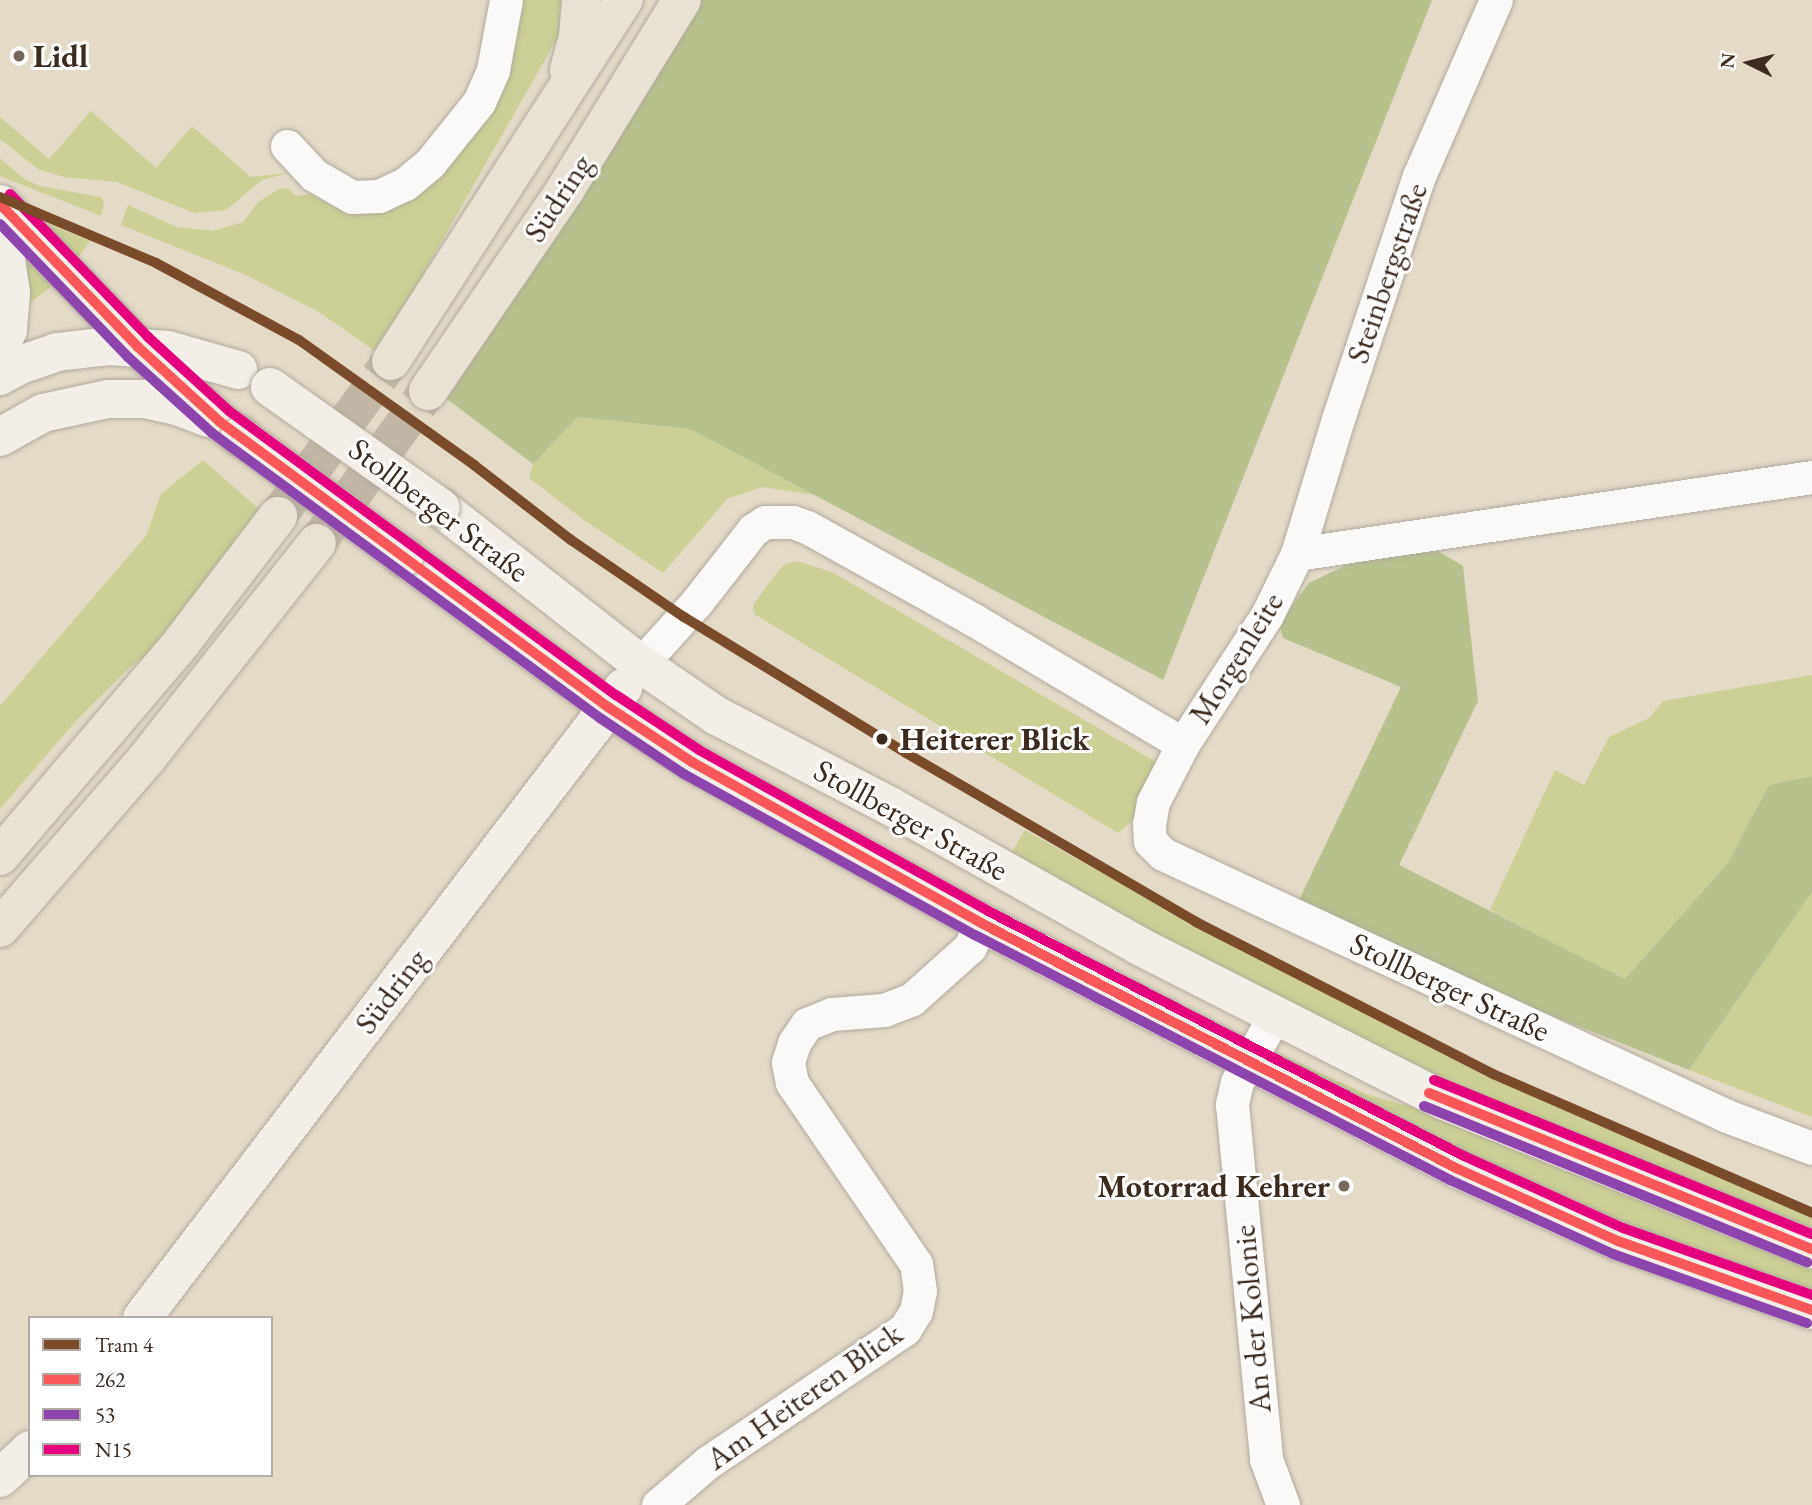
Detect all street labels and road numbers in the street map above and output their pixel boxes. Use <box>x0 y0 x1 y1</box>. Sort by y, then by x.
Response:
street label: Südring <box>515 147 601 249</box>
street label: Steinbergstraße <box>1338 178 1436 368</box>
street label: Stollberger Straße <box>341 430 537 590</box>
street label: Morgenleite <box>1180 585 1292 731</box>
street label: Stollberger Straße <box>807 751 1015 889</box>
street label: Stollberger Straße <box>1344 924 1556 1050</box>
street label: Südring <box>346 941 436 1041</box>
street label: An der Kolonie <box>1225 1223 1279 1415</box>
street label: Am Heiteren Blick <box>698 1314 910 1478</box>

